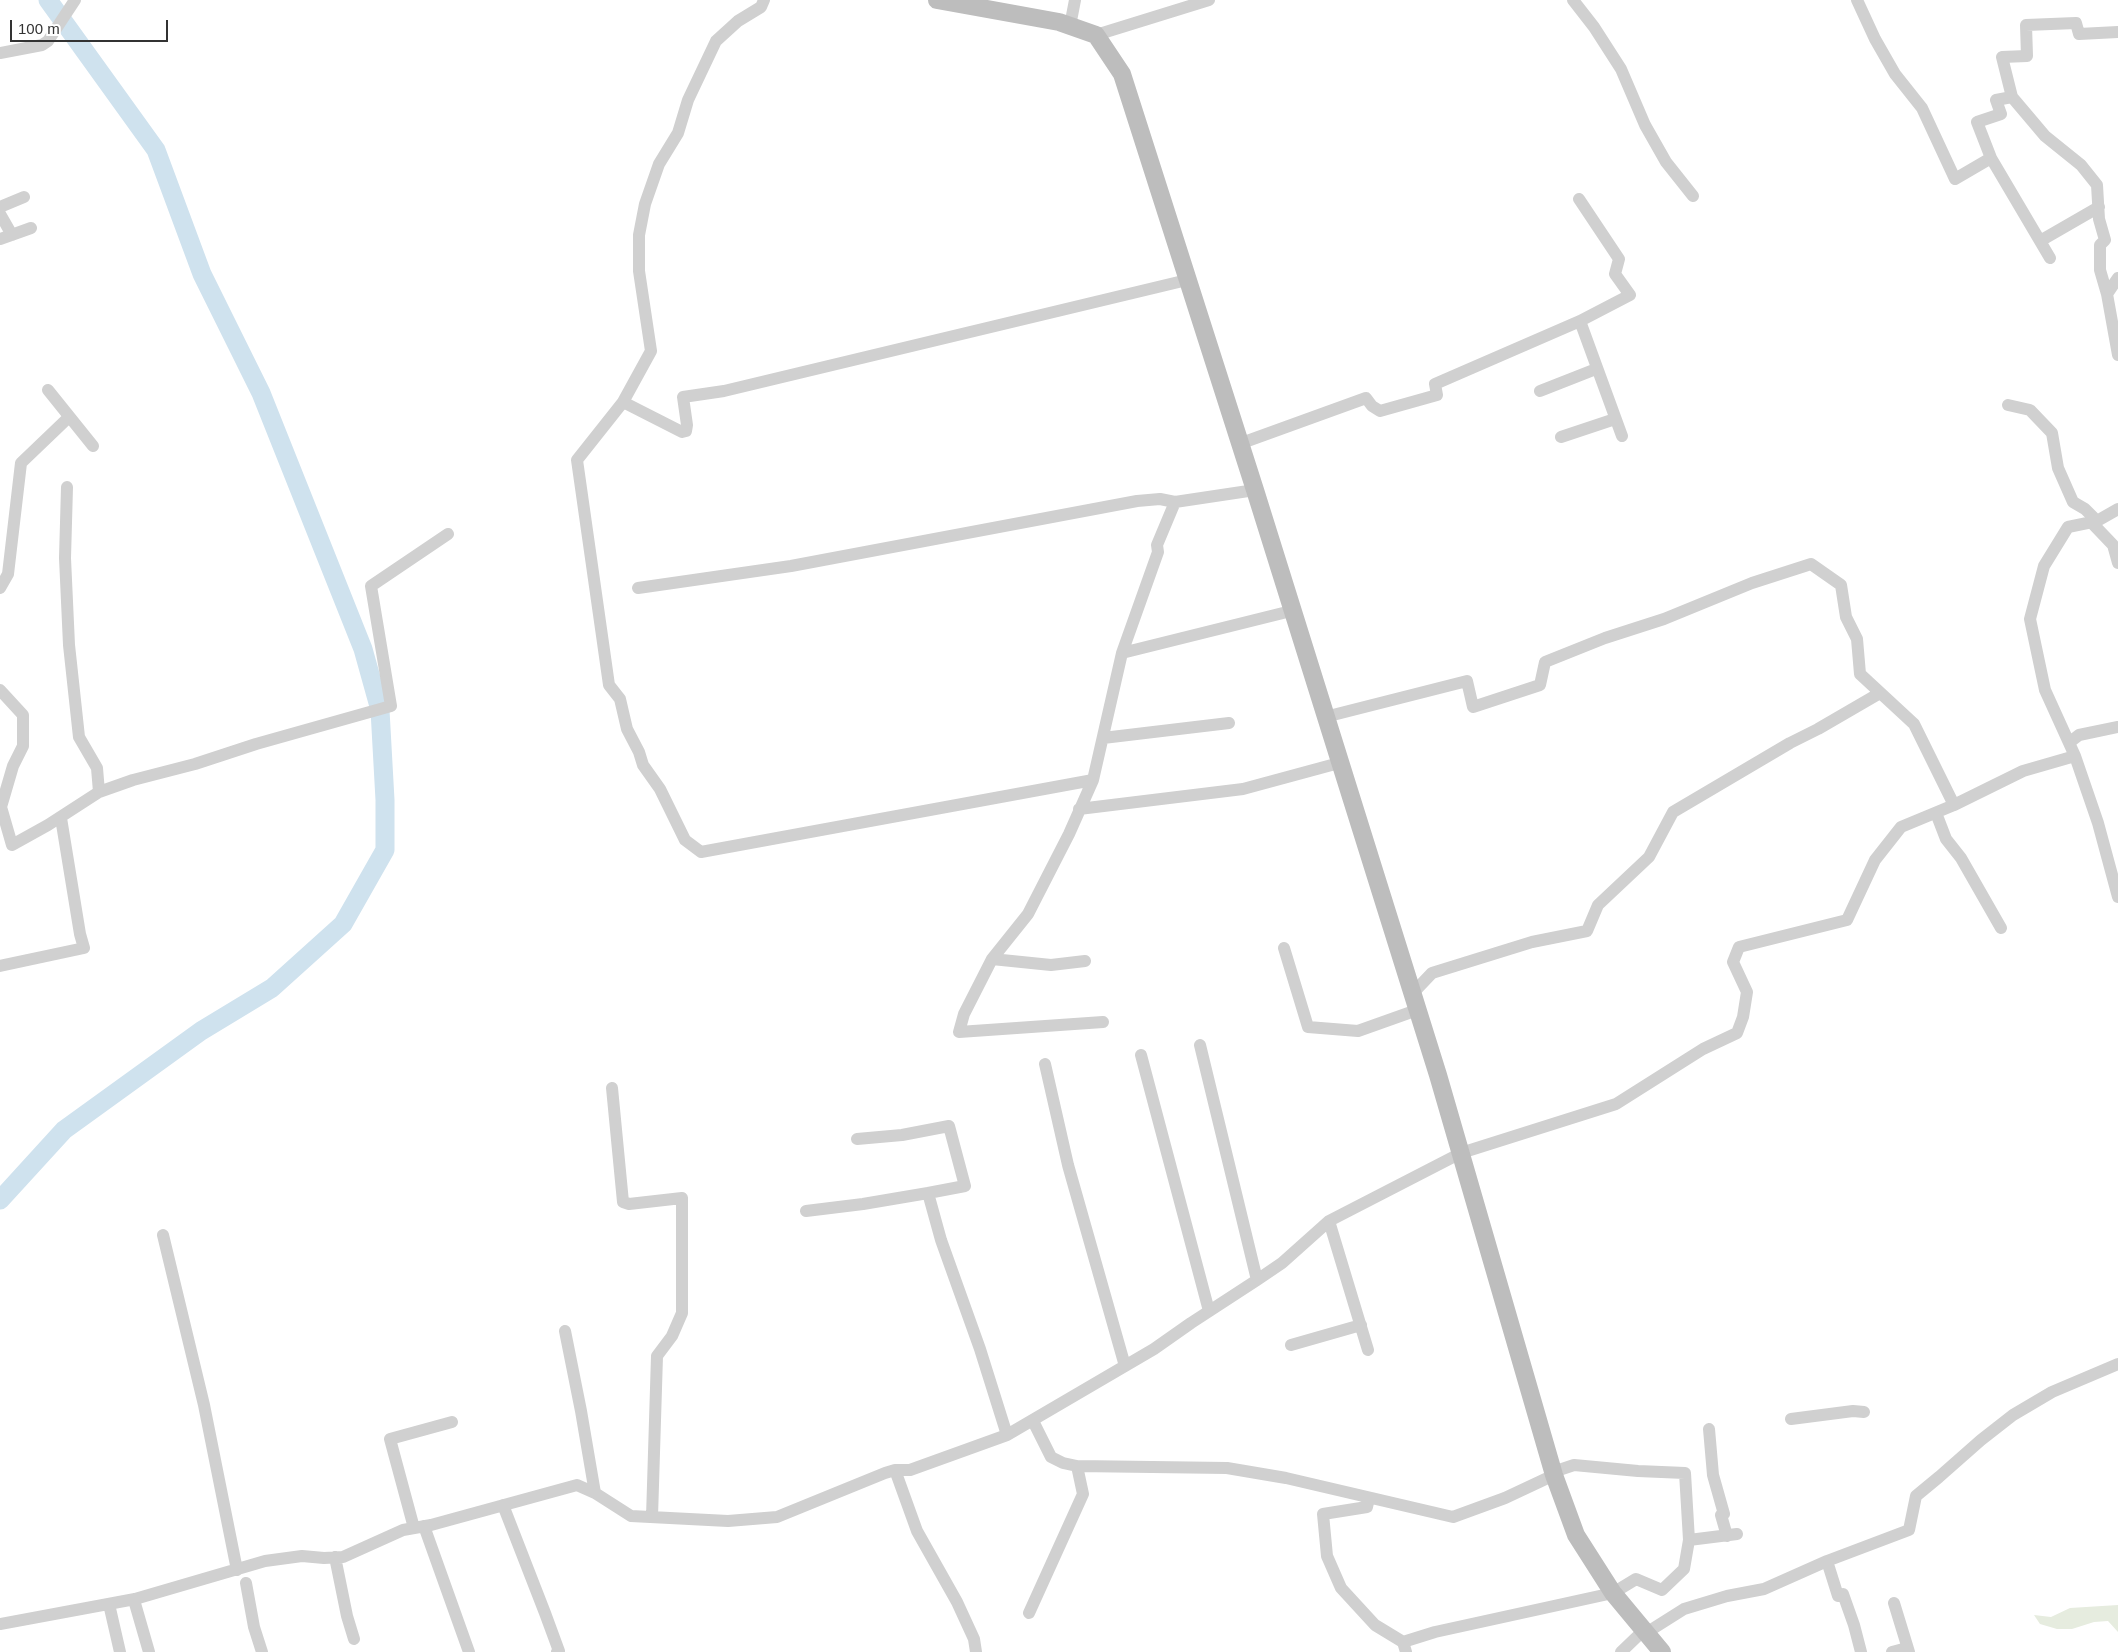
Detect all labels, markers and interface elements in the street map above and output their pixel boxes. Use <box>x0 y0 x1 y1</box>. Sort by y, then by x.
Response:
scale bar <box>12 10 170 42</box>
text: 100 m <box>18 20 60 37</box>

